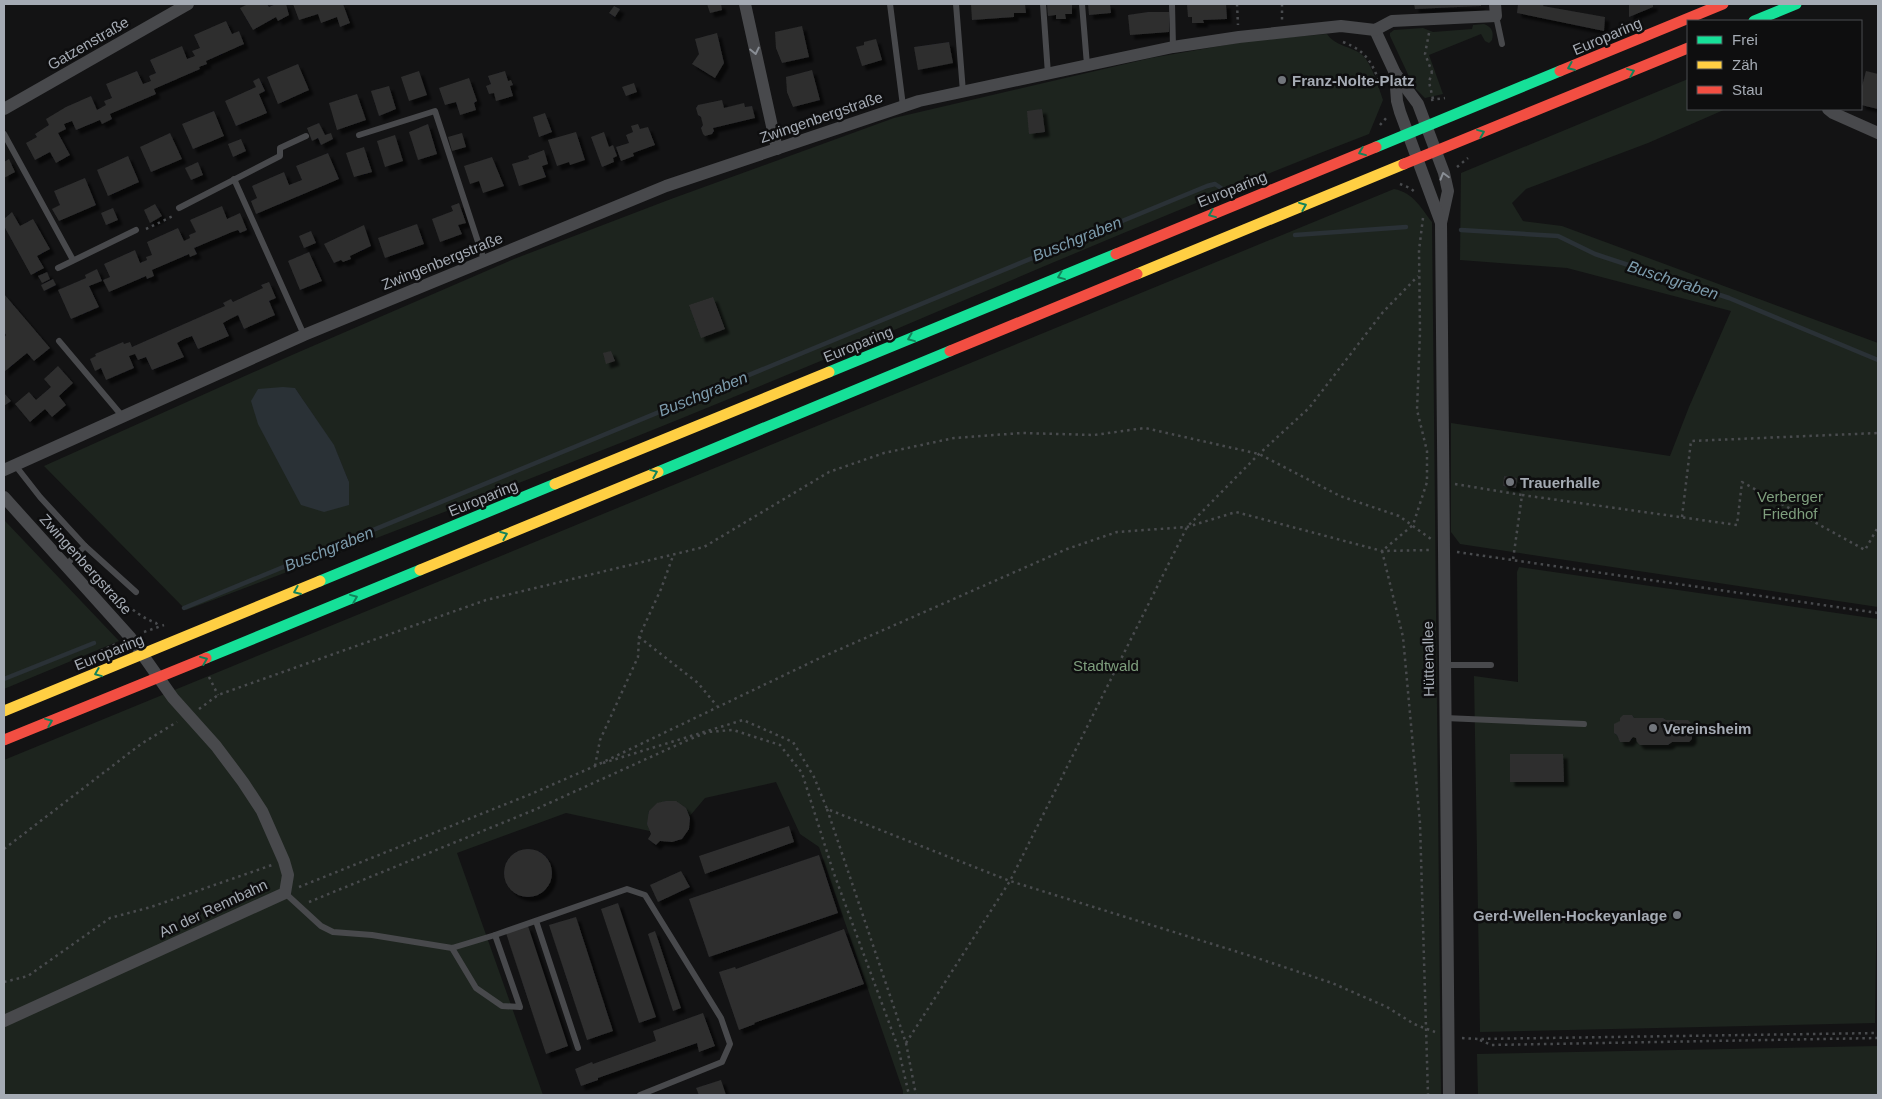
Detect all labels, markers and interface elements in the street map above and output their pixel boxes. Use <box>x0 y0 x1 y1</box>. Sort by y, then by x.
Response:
street label: Gatzenstraße <box>44 13 132 73</box>
street label: Europaring <box>1570 14 1644 58</box>
legend <box>1687 20 1862 110</box>
text: Frei <box>1732 31 1758 48</box>
one-way arrow <box>750 47 760 56</box>
text: Zäh <box>1732 56 1758 73</box>
one-way arrow <box>1567 60 1576 71</box>
one-way arrow <box>1626 67 1635 78</box>
place label: Franz-Nolte-Platz <box>1292 72 1415 89</box>
marker: Franz-Nolte-Platz <box>1276 74 1288 86</box>
text: Stau <box>1732 81 1763 98</box>
street label: Zwingenbergstraße <box>757 88 885 146</box>
one-way arrow <box>1476 129 1485 140</box>
one-way arrow <box>1358 145 1367 156</box>
street label: Europaring <box>1195 167 1269 211</box>
one-way arrow <box>1439 172 1450 180</box>
one-way arrow <box>1298 201 1307 212</box>
one-way arrow <box>1208 207 1217 218</box>
water label: Buschgraben <box>1030 213 1124 265</box>
street label: Zwingenbergstraße <box>379 229 505 293</box>
water label: Buschgraben <box>1626 257 1721 303</box>
one-way arrow <box>1057 269 1066 280</box>
street label: Europaring <box>821 322 895 366</box>
one-way arrow <box>907 331 916 342</box>
water label: Buschgraben <box>656 368 750 420</box>
one-way arrow <box>649 469 658 480</box>
place label: Trauerhalle <box>1520 474 1600 491</box>
street label: Europaring <box>446 476 520 520</box>
marker: Trauerhalle <box>1504 476 1516 488</box>
park label: Verberger Friedhof <box>1757 488 1823 522</box>
street label: Zwingenbergstraße <box>36 510 136 618</box>
water label: Buschgraben <box>282 523 376 575</box>
one-way arrow <box>499 531 508 542</box>
one-way arrow <box>293 585 302 595</box>
one-way arrow <box>349 593 358 604</box>
street label: Hüttenallee <box>1419 621 1437 697</box>
street label: Europaring <box>72 630 146 674</box>
one-way arrow <box>199 655 208 666</box>
park label: Stadtwald <box>1073 657 1139 674</box>
one-way arrow <box>94 666 103 677</box>
one-way arrow <box>44 718 53 728</box>
place label: Vereinsheim <box>1663 720 1751 737</box>
marker: Vereinsheim <box>1647 722 1659 734</box>
street label: An der Rennbahn <box>156 875 270 941</box>
place label: Gerd-Wellen-Hockeyanlage <box>1473 907 1667 924</box>
marker: Gerd-Wellen-Hockeyanlage <box>1671 909 1683 921</box>

